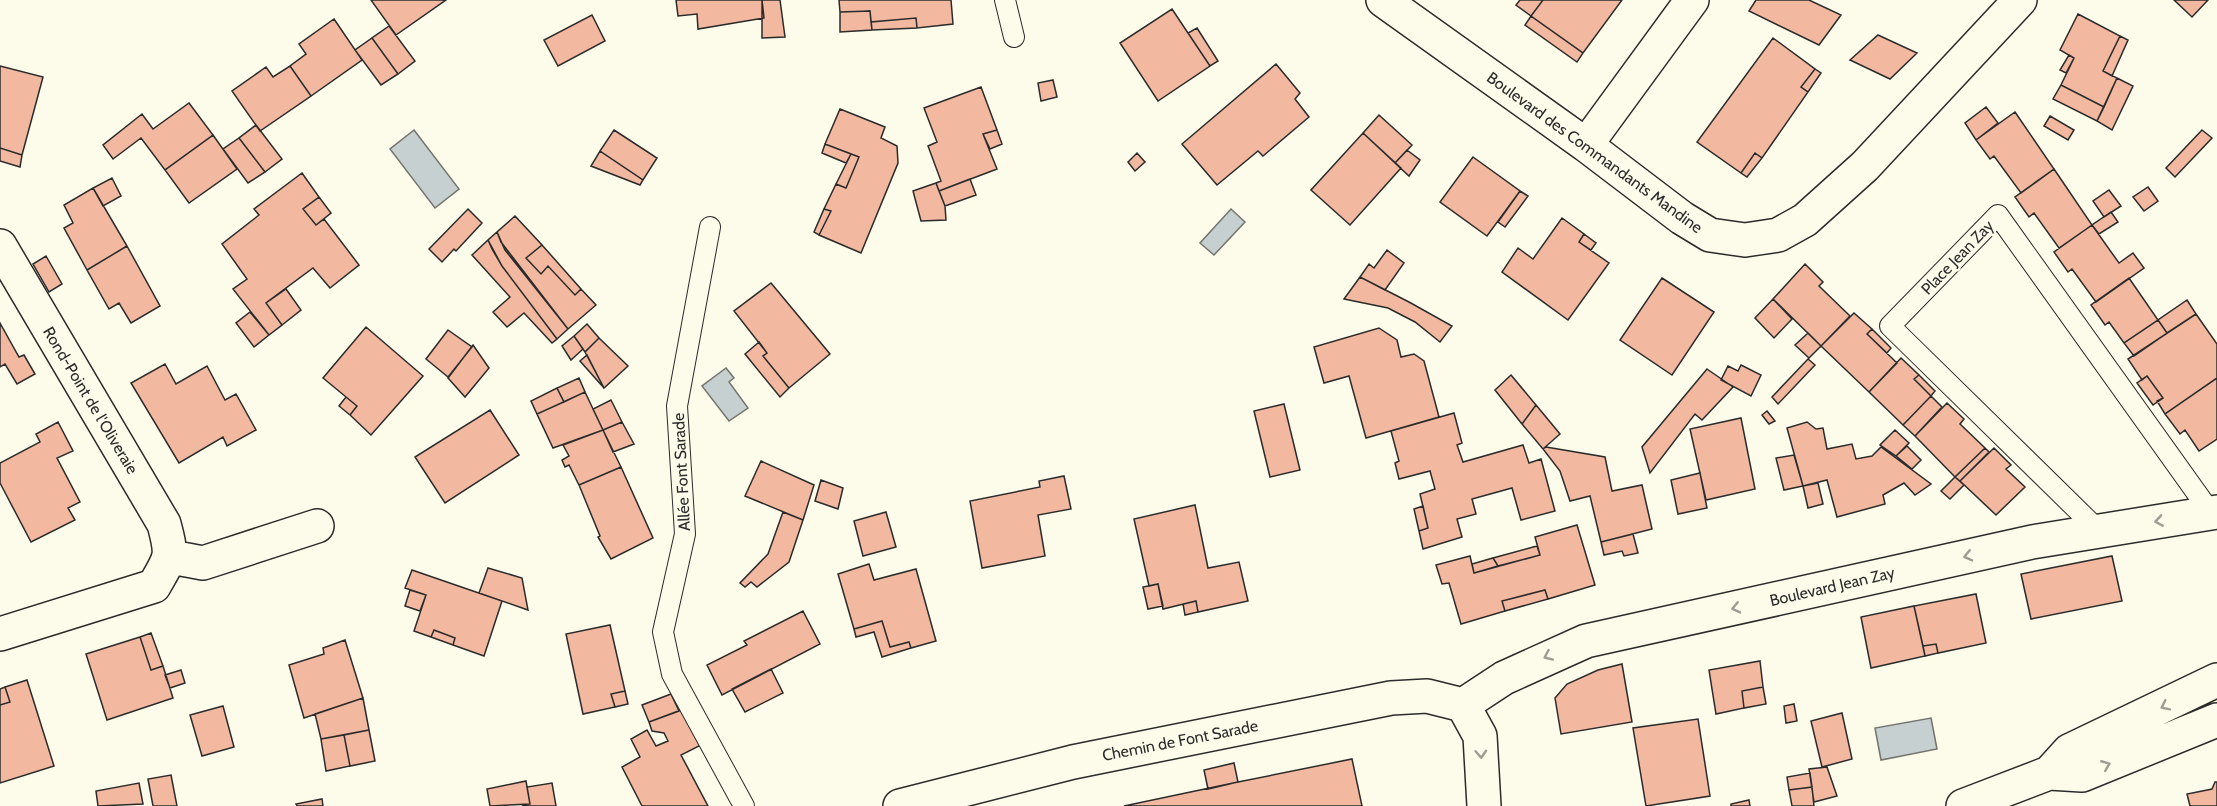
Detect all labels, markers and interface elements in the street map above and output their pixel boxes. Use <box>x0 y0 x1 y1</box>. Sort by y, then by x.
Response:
street label: Boulevard des Commandants Mandine <box>1483 68 1706 237</box>
street label: Place Jean Zay <box>1917 216 1997 298</box>
street label: Rond-Point de l'Oliveraie <box>39 323 142 477</box>
street label: Allée Font Sarade <box>669 412 694 531</box>
one-way arrow <box>2155 514 2165 527</box>
one-way arrow <box>1963 549 1973 562</box>
street label: Boulevard Jean Zay <box>1768 563 1896 610</box>
one-way arrow <box>1731 600 1741 613</box>
one-way arrow <box>1543 649 1554 661</box>
one-way arrow <box>2160 698 2171 710</box>
street label: Chemin de Font Sarade <box>1101 716 1260 765</box>
one-way arrow <box>1474 749 1487 758</box>
one-way arrow <box>2099 760 2110 772</box>

